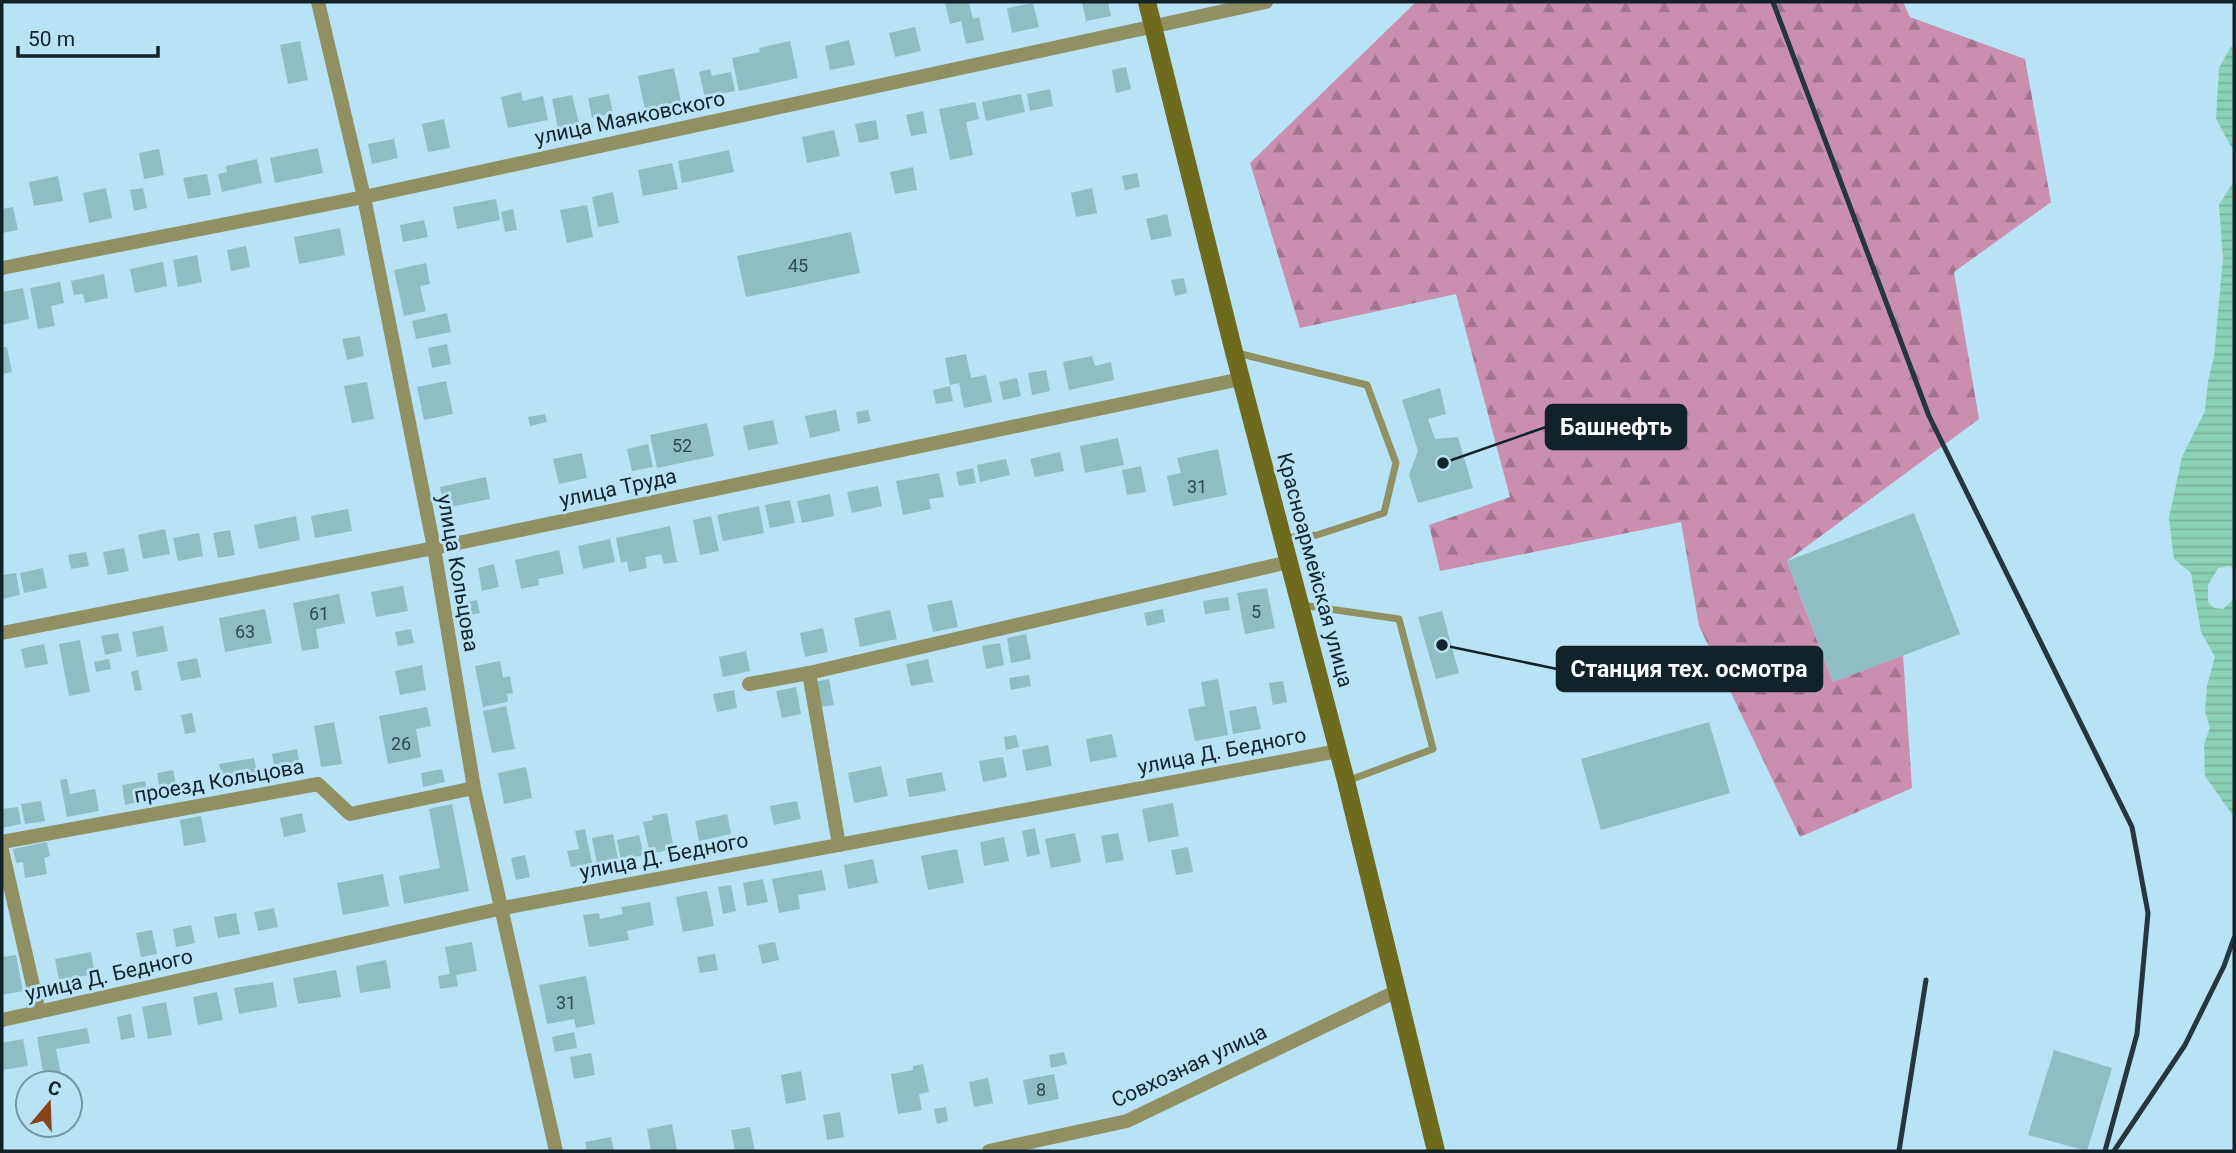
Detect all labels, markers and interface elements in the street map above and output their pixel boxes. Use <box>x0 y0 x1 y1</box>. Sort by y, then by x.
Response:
scale bar <box>18 14 158 58</box>
text: 50 m <box>28 27 75 51</box>
street label: улица Маяковского <box>533 86 727 150</box>
house number: 45 <box>788 255 808 276</box>
callout: Башнефть <box>1546 405 1686 449</box>
text: Башнефть <box>1560 414 1672 441</box>
house number: 52 <box>672 435 692 456</box>
street label: Красноармейская улица <box>1272 450 1358 690</box>
street label: улица Труда <box>557 464 679 512</box>
house number: 31 <box>1187 476 1207 497</box>
street label: улица Кольцова <box>432 492 484 654</box>
house number: 5 <box>1251 601 1261 622</box>
house number: 61 <box>309 603 329 624</box>
house number: 63 <box>235 621 255 642</box>
callout: Станция тех. осмотра <box>1557 647 1822 691</box>
text: Станция тех. осмотра <box>1570 656 1808 683</box>
street label: улица Д. Бедного <box>1136 723 1308 779</box>
house number: 26 <box>391 733 411 754</box>
street label: проезд Кольцова <box>132 754 306 808</box>
street label: улица Д. Бедного <box>578 828 750 884</box>
street label: улица Д. Бедного <box>23 944 195 1006</box>
house number: 31 <box>556 992 576 1013</box>
street label: Совхозная улица <box>1108 1020 1270 1112</box>
north arrow <box>14 1069 84 1139</box>
text: С <box>45 1076 64 1101</box>
house number: 8 <box>1036 1079 1046 1100</box>

